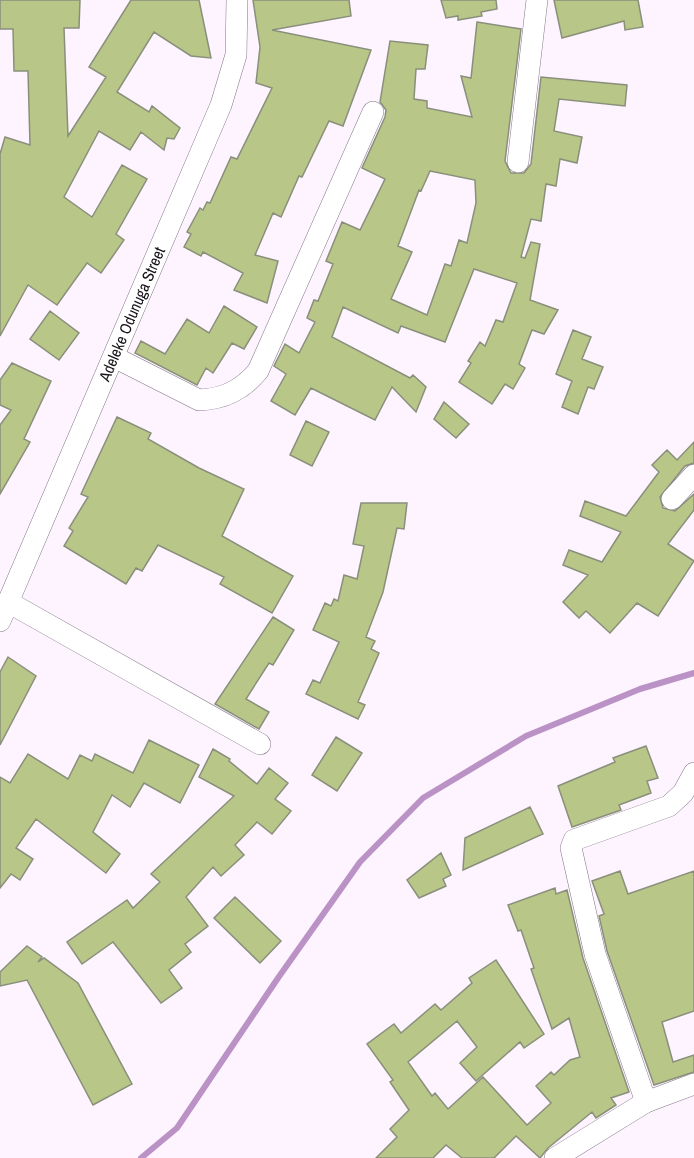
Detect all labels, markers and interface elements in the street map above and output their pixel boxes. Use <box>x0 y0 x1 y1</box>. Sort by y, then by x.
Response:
street label: Adeleke Odunuga Street <box>93 243 170 385</box>

